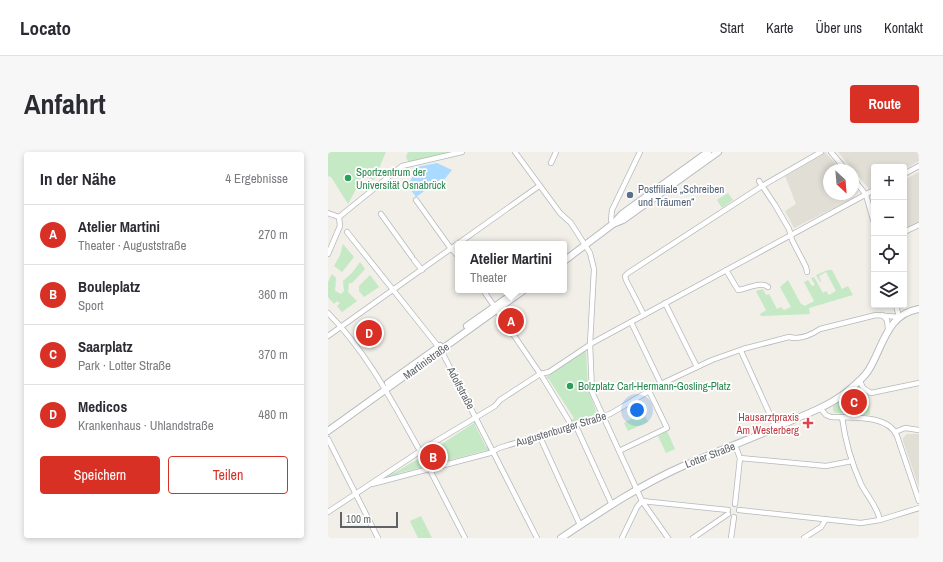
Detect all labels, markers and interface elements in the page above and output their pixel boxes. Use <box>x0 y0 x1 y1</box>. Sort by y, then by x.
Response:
text: Locato <box>20 15 71 41</box>
text: Start <box>720 19 744 37</box>
text: Karte <box>766 19 793 37</box>
text: Über uns <box>815 19 862 37</box>
text: Kontakt <box>884 19 923 37</box>
text: Anfahrt <box>24 85 106 123</box>
button: Route <box>850 85 919 123</box>
north arrow <box>823 164 859 200</box>
map controls <box>871 164 907 308</box>
button: + <box>871 164 907 200</box>
place label: Sportzentrum der Universität Osnabrück <box>356 165 446 192</box>
text: In der Nähe <box>40 167 116 190</box>
text: 4 Ergebnisse <box>225 170 288 187</box>
marker: Sportzentrum der Universität Osnabrück <box>343 173 353 183</box>
place label: Postfiliale „Schreiben und Träumen“ <box>638 182 724 209</box>
marker: Postfiliale „Schreiben und Träumen“ <box>625 190 635 200</box>
button: − <box>871 200 907 236</box>
text: Atelier Martini <box>78 216 160 237</box>
text: A <box>49 226 57 243</box>
text: 270 m <box>258 226 288 243</box>
button: locate <box>871 236 907 272</box>
text: Theater · Auguststraße <box>78 237 186 254</box>
popup <box>455 241 567 293</box>
text: Atelier Martini <box>470 248 552 269</box>
text: Theater <box>470 269 507 286</box>
button: layers <box>871 272 907 308</box>
text: Bouleplatz <box>78 276 140 297</box>
text: B <box>49 286 57 303</box>
text: 360 m <box>258 286 288 303</box>
text: Sport <box>78 297 103 314</box>
pin: A <box>498 306 524 336</box>
pin: D <box>356 318 382 348</box>
text: Saarplatz <box>78 336 133 357</box>
street label: Martinistraße <box>400 340 452 382</box>
text: C <box>49 346 57 363</box>
text: 370 m <box>258 346 288 363</box>
text: Park · Lotter Straße <box>78 357 171 374</box>
street label: Adolfstraße <box>444 363 478 412</box>
place label: Bolzplatz Carl-Hermann-Gosling-Platz <box>578 379 731 393</box>
marker: Bolzplatz Carl-Hermann-Gosling-Platz <box>565 381 575 391</box>
pin: C <box>841 387 867 417</box>
text: Medicos <box>78 396 127 417</box>
your location <box>627 400 647 420</box>
text: D <box>49 406 57 423</box>
text: 480 m <box>258 406 288 423</box>
street label: Augustenburger Straße <box>513 409 608 450</box>
place label: Hausarztpraxis Am Westerberg <box>735 410 799 437</box>
text: Krankenhaus · Uhlandstraße <box>78 417 214 434</box>
marker: Hausarztpraxis Am Westerberg <box>802 417 814 429</box>
street label: Lotter Straße <box>683 439 737 471</box>
pin: B <box>420 442 446 472</box>
button: Speichern <box>40 456 160 494</box>
button: Teilen <box>168 456 288 494</box>
scale bar <box>340 510 398 529</box>
text: 100 m <box>346 512 371 526</box>

